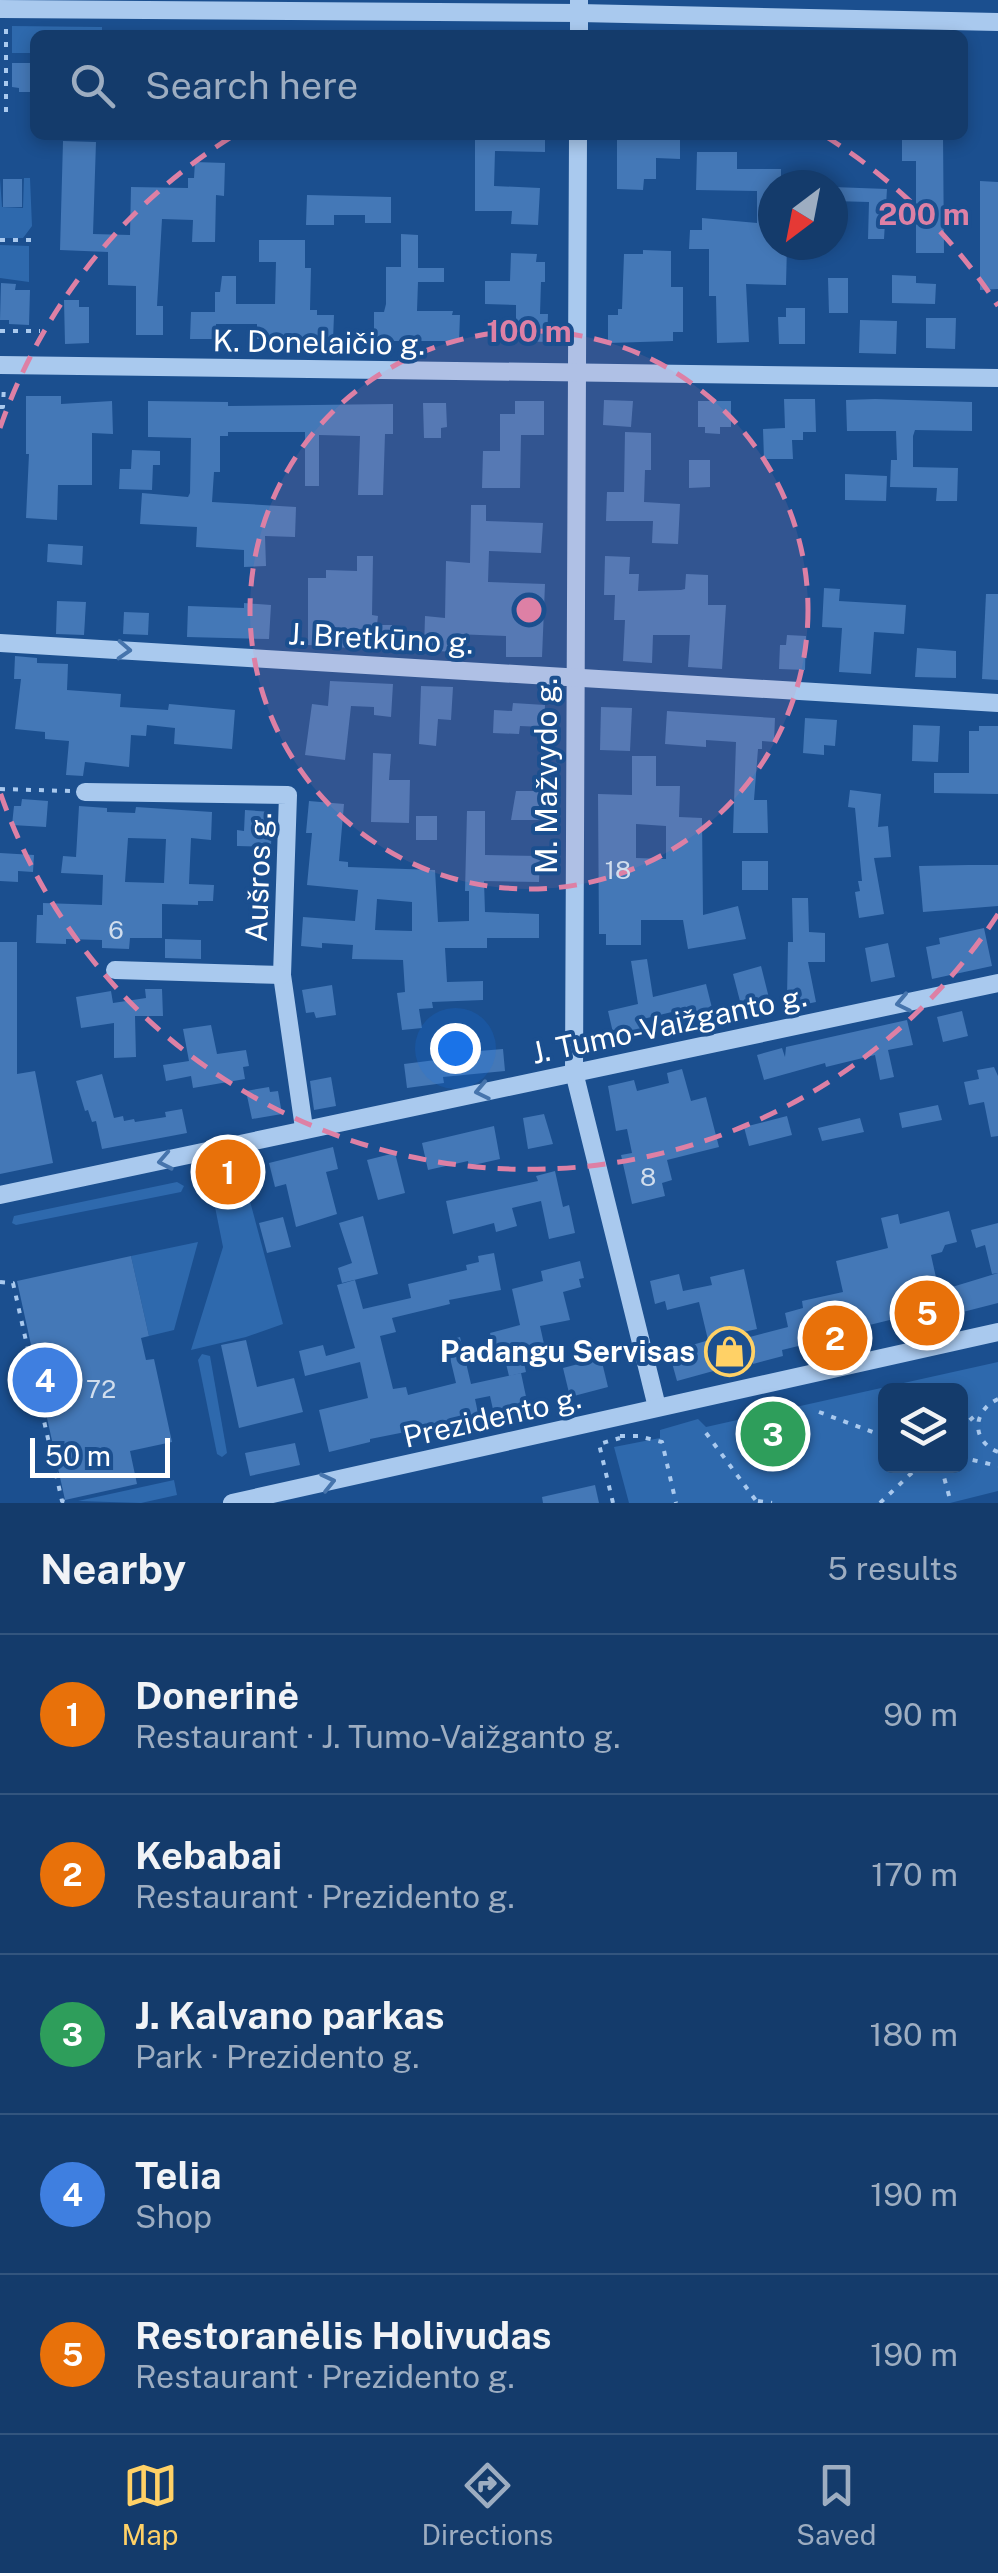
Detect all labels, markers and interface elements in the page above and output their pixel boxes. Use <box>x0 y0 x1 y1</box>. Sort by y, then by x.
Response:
search box <box>30 30 968 140</box>
icon: search <box>65 58 120 113</box>
text: Search here <box>145 63 358 108</box>
north arrow <box>758 170 848 260</box>
text: 200 m <box>878 196 970 232</box>
text: 100 m <box>486 313 572 349</box>
street label: K. Donelaičio g. <box>212 322 426 362</box>
centre of rings <box>511 592 547 628</box>
street label: J. Bretkūno g. <box>287 615 475 661</box>
one-way arrow <box>116 639 132 661</box>
street label: M. Mažvydo g. <box>528 678 564 874</box>
street label: Aušros g. <box>238 812 278 942</box>
house number: 18 <box>605 855 631 885</box>
house number: 6 <box>108 915 124 945</box>
street label: J. Tumo-Vaižganto g. <box>528 977 810 1071</box>
one-way arrow <box>894 991 911 1012</box>
your location <box>430 1023 481 1074</box>
one-way arrow <box>474 1080 491 1101</box>
pin: 1 <box>196 1134 260 1210</box>
one-way arrow <box>156 1150 173 1171</box>
house number: 8 <box>640 1162 656 1192</box>
pin: 5 <box>894 1276 960 1350</box>
pin: 2 <box>802 1300 868 1376</box>
shop icon: Padangu Servisas <box>704 1325 756 1377</box>
place label: Padangu Servisas <box>440 1333 695 1369</box>
pin: 4 <box>12 1342 78 1418</box>
house number: 72 <box>86 1374 116 1404</box>
street label: Prezidento g. <box>400 1379 584 1455</box>
map controls <box>878 1383 968 1473</box>
button: layers <box>878 1383 968 1473</box>
pin: 3 <box>740 1396 806 1472</box>
scale bar <box>30 1433 170 1478</box>
text: 50 m <box>45 1439 111 1472</box>
one-way arrow <box>319 1473 336 1494</box>
text: Nearby <box>40 1544 186 1593</box>
text: 5 results <box>827 1550 958 1587</box>
text: Donerinė <box>135 1673 299 1718</box>
text: 1 <box>66 1696 79 1733</box>
text: 90 m <box>883 1696 958 1733</box>
text: Restaurant · J. Tumo-Vaižganto g. <box>135 1718 620 1755</box>
text: Kebabai <box>135 1833 282 1878</box>
text: 2 <box>62 1856 83 1893</box>
text: 170 m <box>871 1856 958 1893</box>
text: Restaurant · Prezidento g. <box>135 1878 515 1915</box>
text: J. Kalvano parkas <box>135 1993 445 2038</box>
text: 3 <box>62 2016 83 2053</box>
text: 180 m <box>869 2016 958 2053</box>
text: Park · Prezidento g. <box>135 2038 419 2075</box>
text: Telia <box>135 2153 221 2198</box>
text: 4 <box>62 2176 83 2213</box>
text: 190 m <box>870 2176 958 2213</box>
text: Shop <box>135 2198 212 2235</box>
text: Restoranėlis Holivudas <box>135 2313 552 2358</box>
text: 5 <box>62 2336 83 2373</box>
text: 190 m <box>870 2336 958 2373</box>
text: Restaurant · Prezidento g. <box>135 2358 515 2395</box>
tab: Map <box>122 2458 178 2551</box>
tab: Directions <box>422 2458 553 2551</box>
tab: Saved <box>796 2458 876 2551</box>

